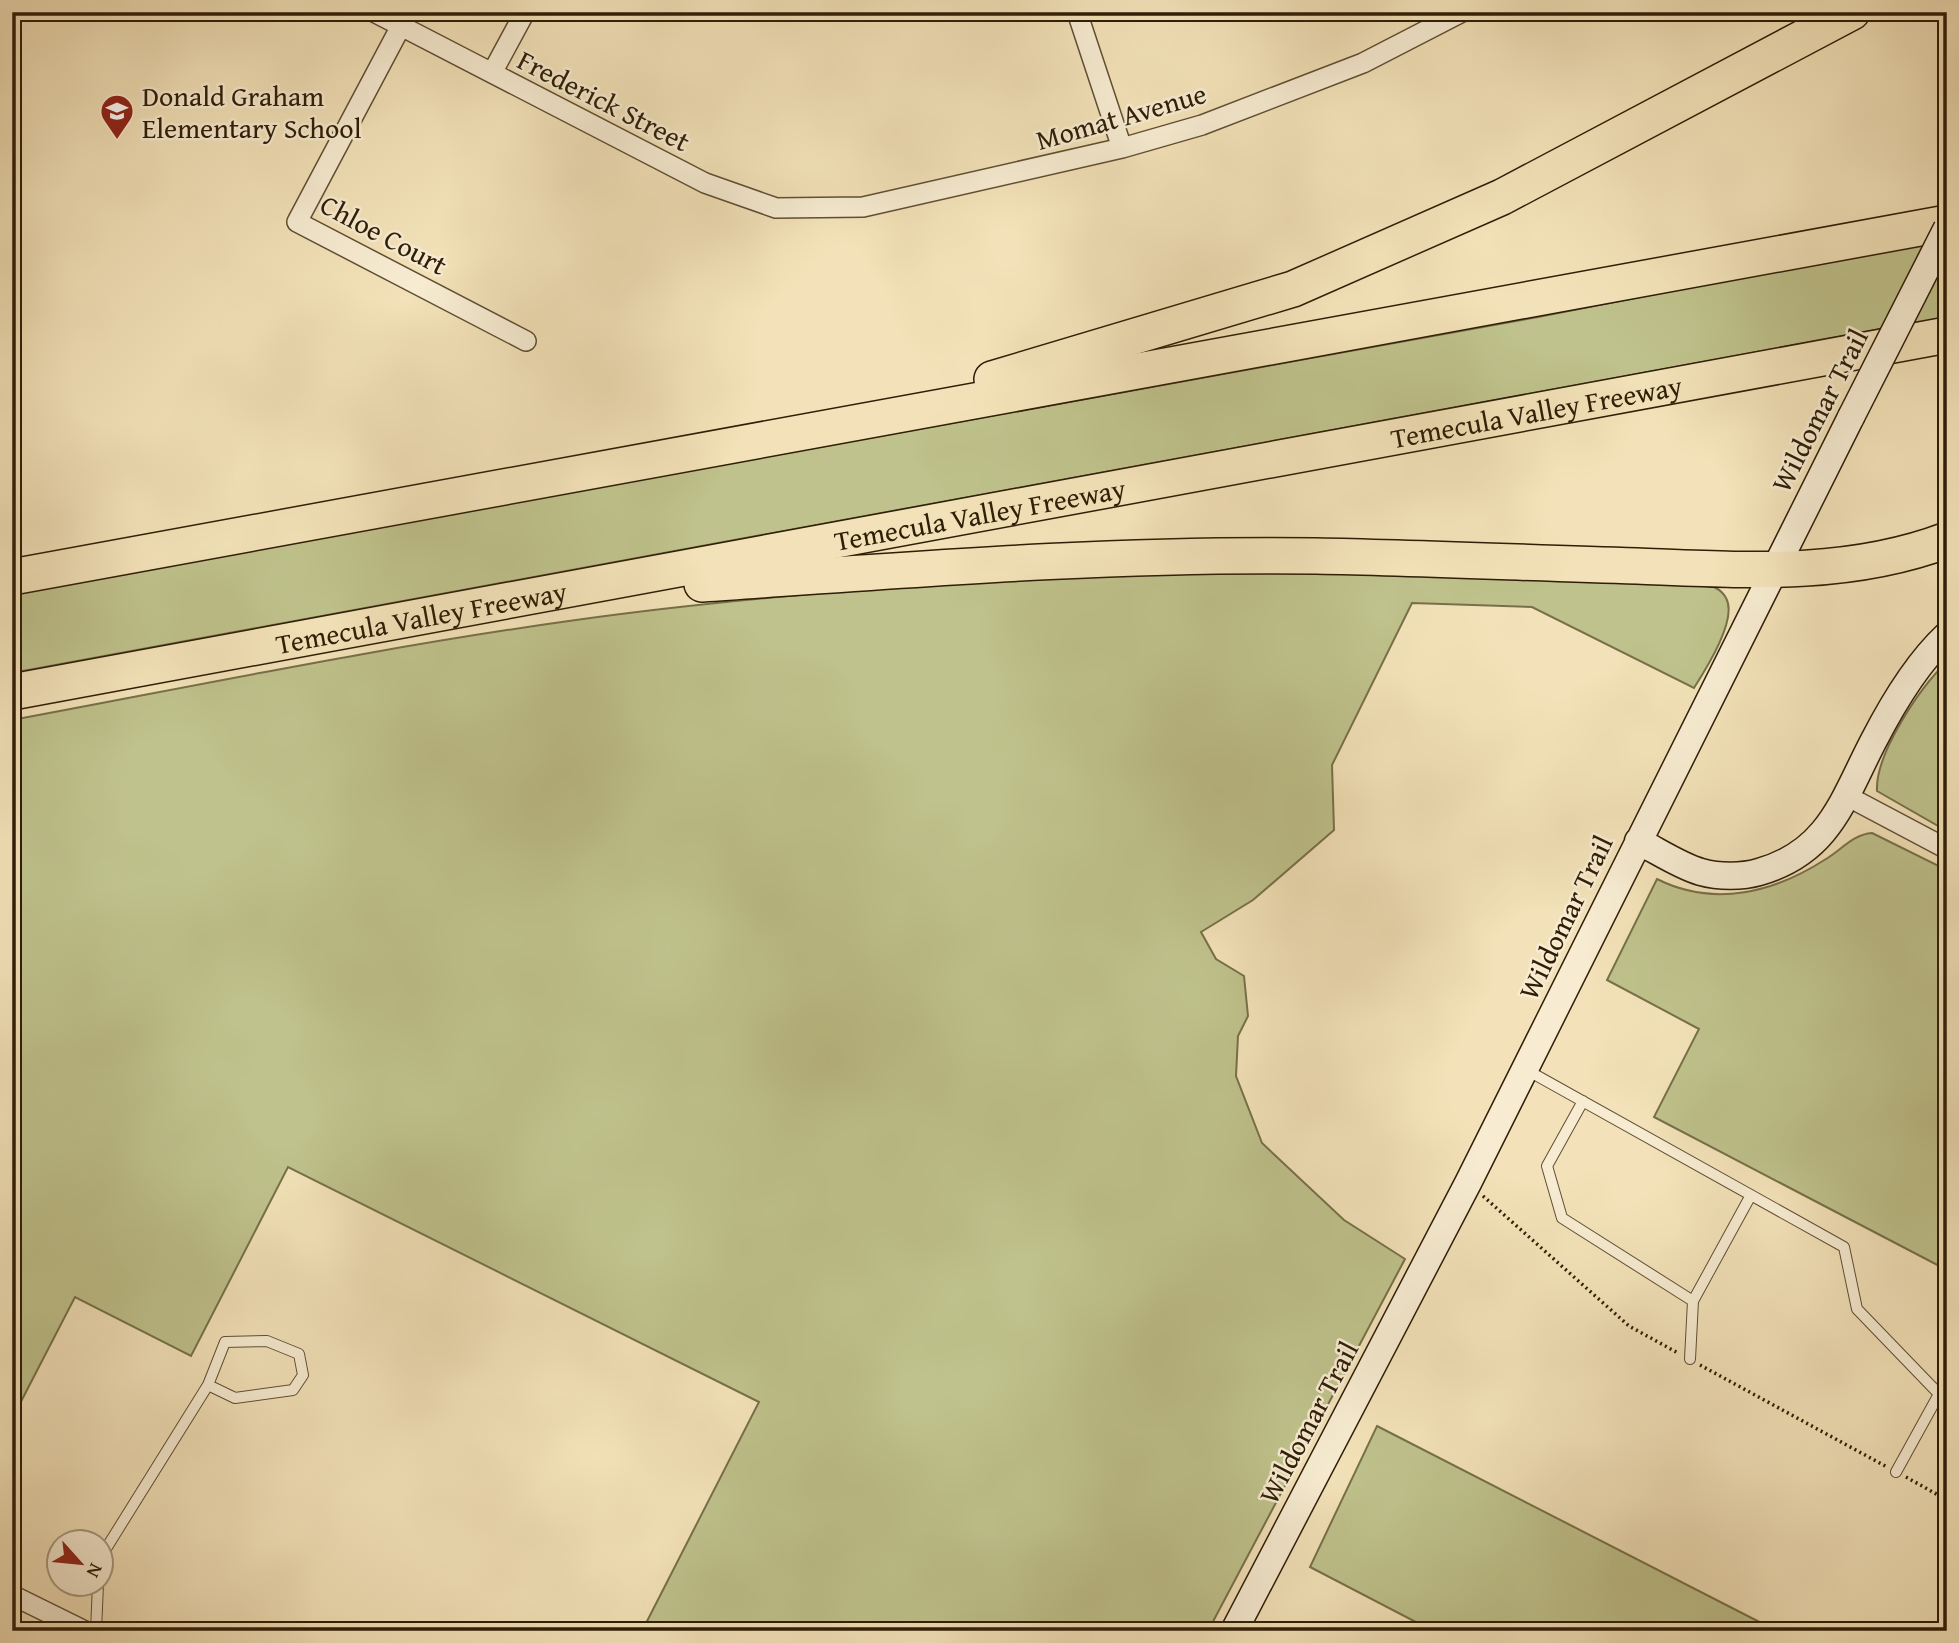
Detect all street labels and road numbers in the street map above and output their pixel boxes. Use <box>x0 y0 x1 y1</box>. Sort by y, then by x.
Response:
street label: Frederick Street <box>511 39 697 161</box>
street label: Momat Avenue <box>1031 72 1211 160</box>
street label: Chloe Court <box>313 183 455 285</box>
street label: Wildomar Trail <box>1760 321 1878 499</box>
street label: Temecula Valley Freeway <box>1387 364 1685 458</box>
street label: Temecula Valley Freeway <box>831 467 1129 560</box>
street label: Temecula Valley Freeway <box>272 570 570 663</box>
street label: Wildomar Trail <box>1507 828 1623 1006</box>
street label: Wildomar Trail <box>1248 1333 1368 1510</box>

